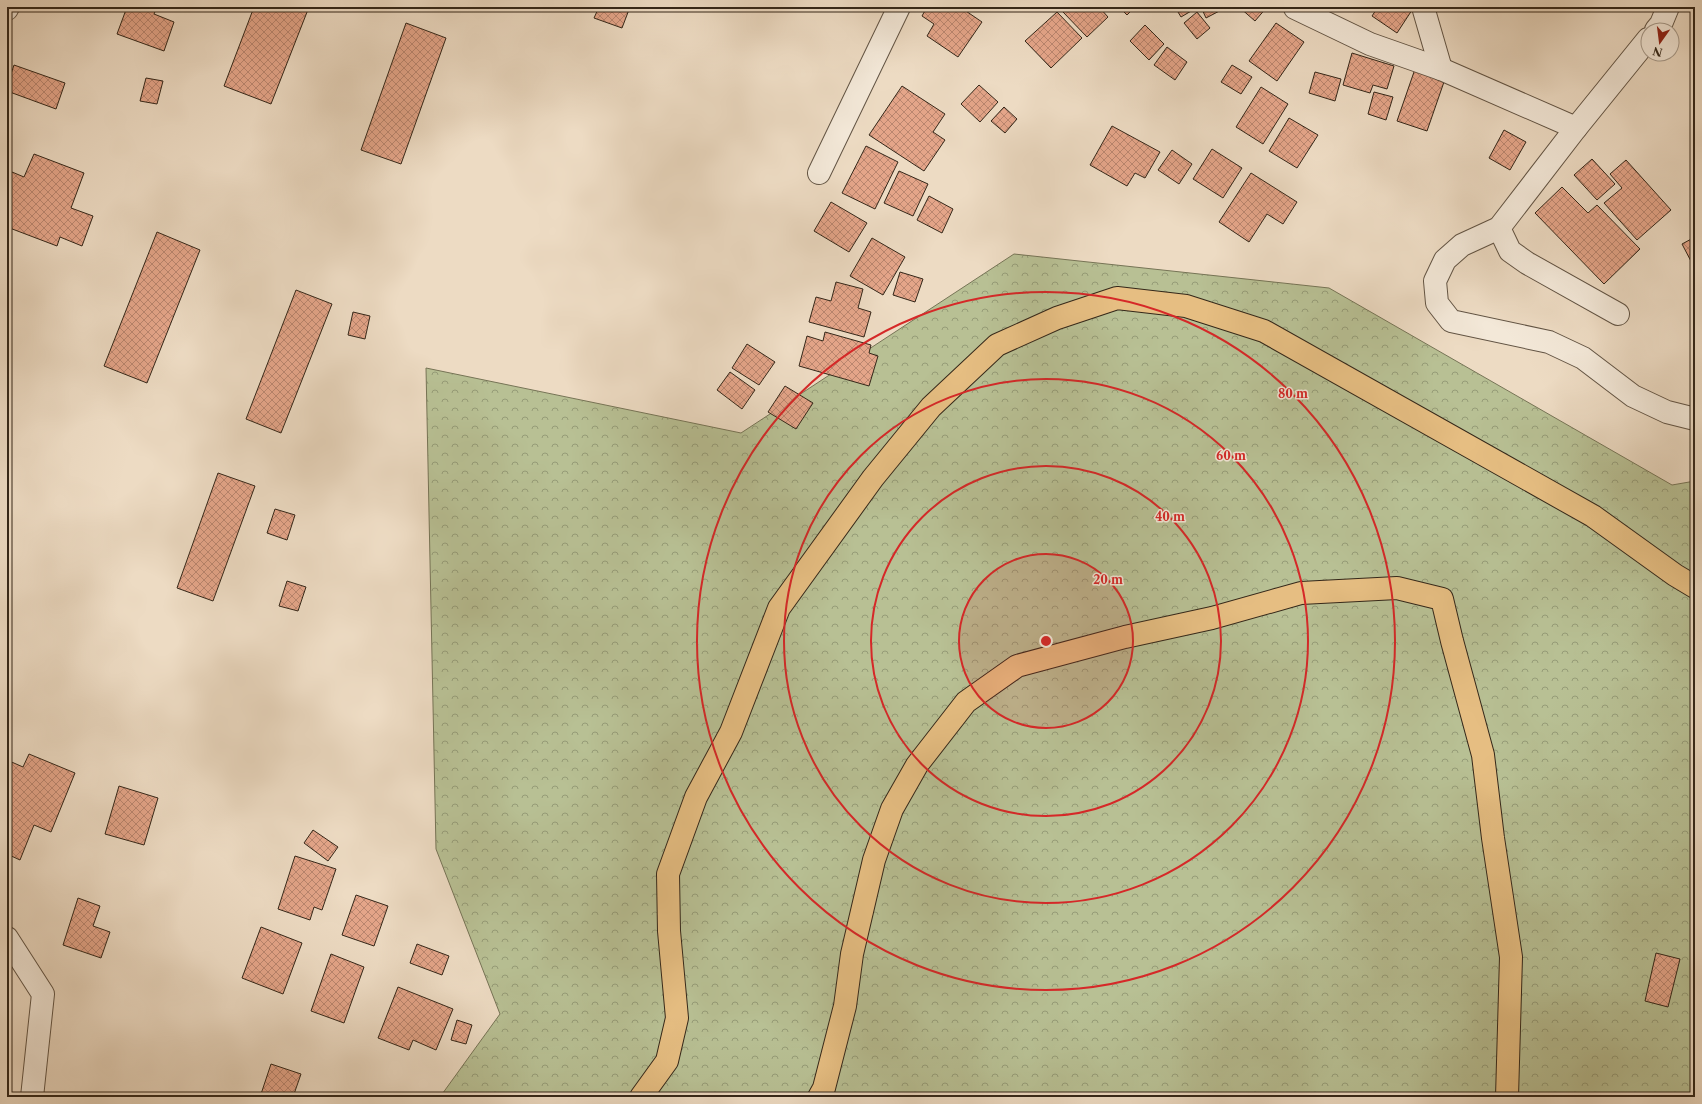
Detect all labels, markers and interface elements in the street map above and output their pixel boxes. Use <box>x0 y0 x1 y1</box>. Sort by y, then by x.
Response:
north arrow <box>1640 22 1680 62</box>
text: N <box>1651 44 1664 60</box>
text: 80 m <box>1278 386 1308 401</box>
text: 60 m <box>1216 448 1246 463</box>
text: 40 m <box>1155 509 1185 524</box>
text: 20 m <box>1093 572 1123 587</box>
centre of rings <box>1039 634 1053 648</box>

